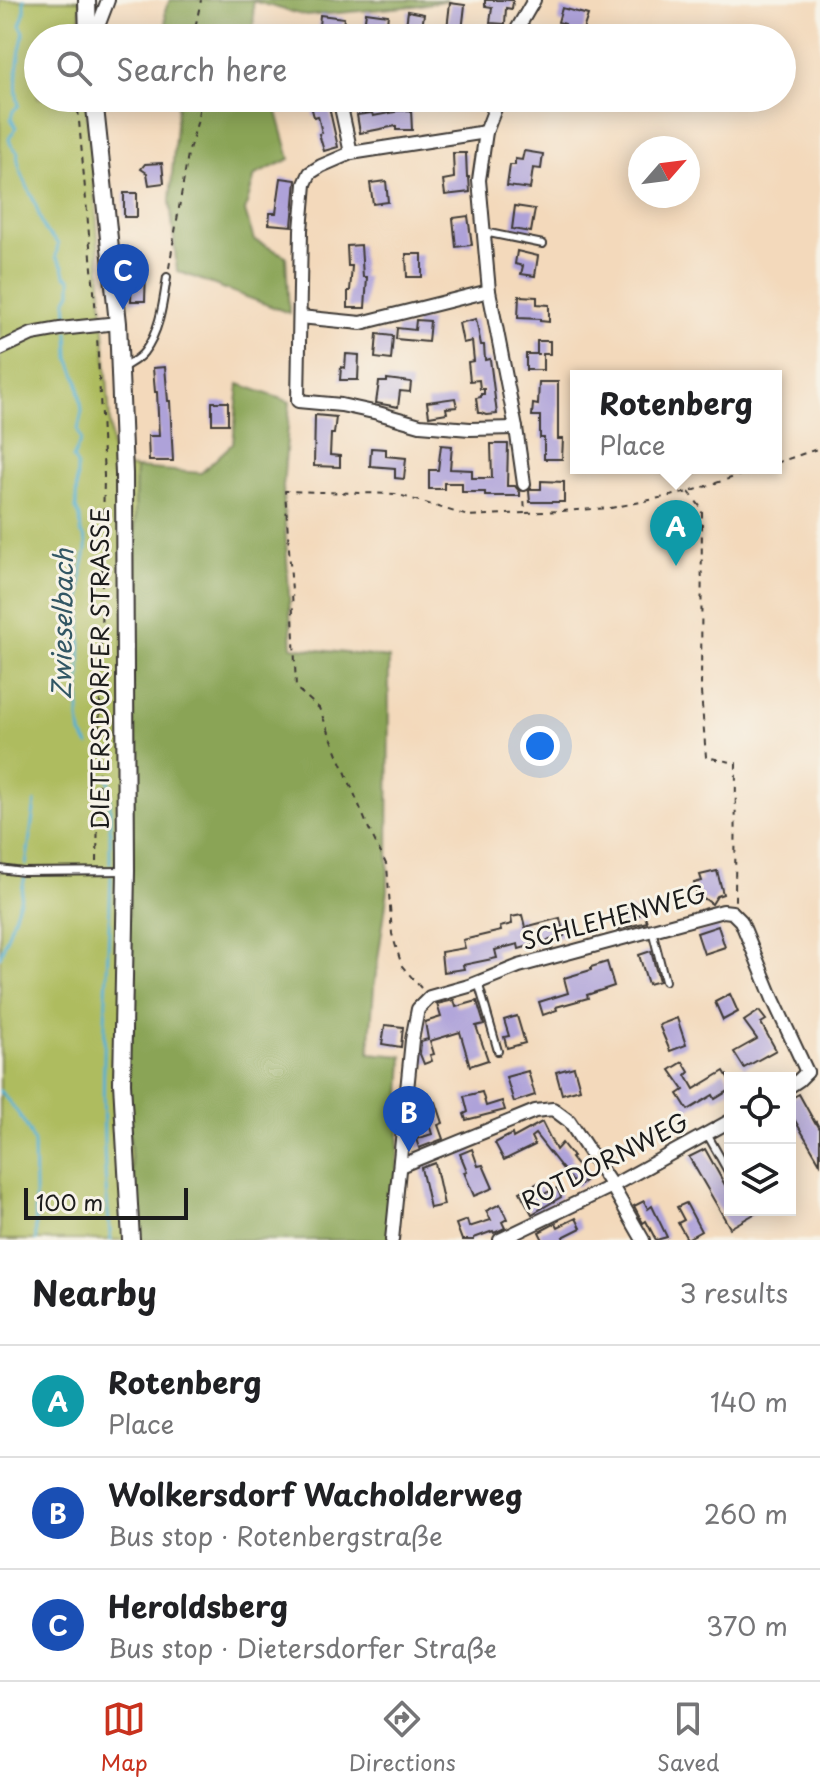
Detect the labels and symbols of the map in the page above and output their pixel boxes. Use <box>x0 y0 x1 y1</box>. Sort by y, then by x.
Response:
north arrow <box>628 136 700 208</box>
pin: C <box>97 244 149 310</box>
pin: A <box>650 500 702 566</box>
street label: DIETERSDORFER STRASSE <box>81 508 117 830</box>
water label: Zwieselbach <box>41 547 82 700</box>
your location <box>520 726 560 766</box>
street label: SCHLEHENWEG <box>517 874 710 958</box>
pin: B <box>383 1086 435 1152</box>
street label: ROTDORNWEG <box>514 1103 694 1218</box>
scale bar <box>24 1184 188 1220</box>

